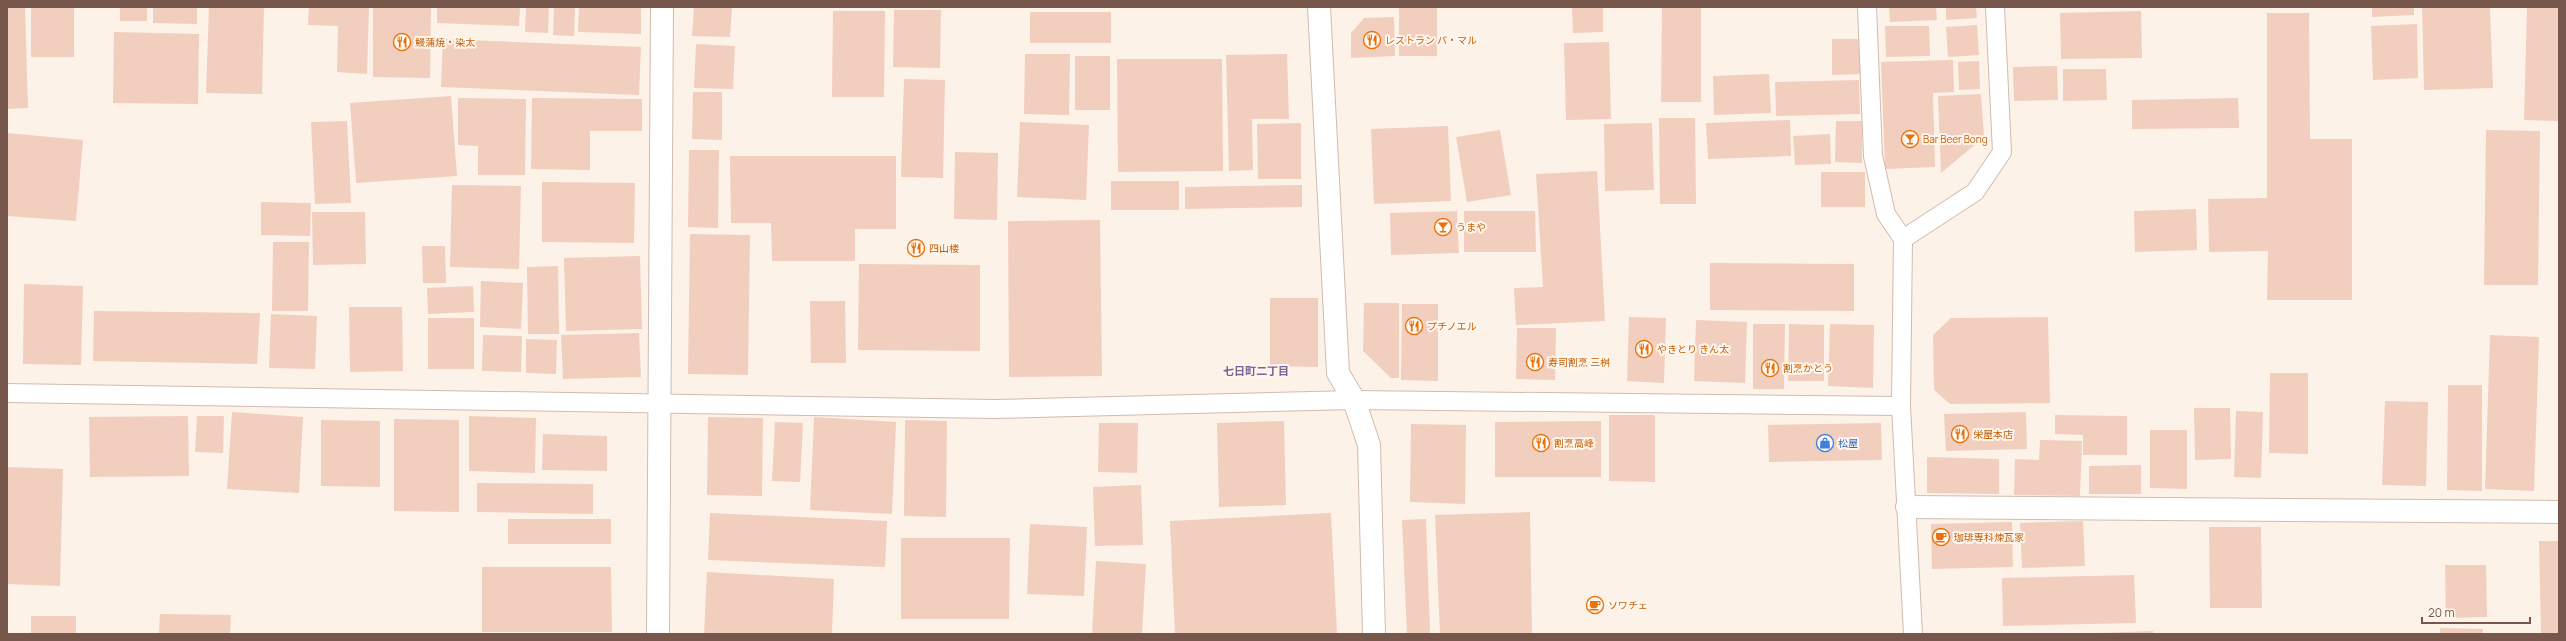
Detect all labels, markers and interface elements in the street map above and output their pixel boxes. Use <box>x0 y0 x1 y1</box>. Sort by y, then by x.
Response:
restaurant icon: レストラン パ・マル <box>1362 30 1382 50</box>
restaurant icon: 鰻蒲焼・染太 <box>392 32 412 52</box>
place label: レストラン パ・マル <box>1385 33 1477 47</box>
place label: 鰻蒲焼・染太 <box>415 35 475 49</box>
bar icon: Bar Beer Bong <box>1900 129 1920 149</box>
place label: Bar Beer Bong <box>1923 132 1988 146</box>
bar icon: うまや <box>1433 217 1453 237</box>
place label: うまや <box>1456 220 1486 234</box>
restaurant icon: 四山楼 <box>906 238 926 258</box>
place label: 四山楼 <box>929 241 959 255</box>
restaurant icon: プチノエル <box>1404 316 1424 336</box>
place label: プチノエル <box>1427 319 1477 333</box>
restaurant icon: やきとり きん太 <box>1634 339 1654 359</box>
place label: やきとり きん太 <box>1657 342 1729 356</box>
restaurant icon: 寿司割烹 三桝 <box>1525 352 1545 372</box>
place label: 寿司割烹 三桝 <box>1548 355 1610 369</box>
restaurant icon: 割烹かとう <box>1760 358 1780 378</box>
place label: 割烹かとう <box>1783 361 1833 375</box>
district label: 七日町二丁目 <box>1223 363 1289 378</box>
restaurant icon: 栄屋本店 <box>1950 424 1970 444</box>
place label: 栄屋本店 <box>1973 427 2013 441</box>
restaurant icon: 割烹高峰 <box>1531 433 1551 453</box>
shop icon: 松屋 <box>1815 433 1835 453</box>
place label: 割烹高峰 <box>1554 436 1594 450</box>
place label: 松屋 <box>1838 436 1858 450</box>
cafe icon: 珈琲専科煉瓦家 <box>1931 527 1951 547</box>
place label: 珈琲専科煉瓦家 <box>1954 530 2024 544</box>
cafe icon: ソワチェ <box>1585 595 1605 615</box>
place label: ソワチェ <box>1608 598 1648 612</box>
scale bar <box>2422 599 2530 625</box>
text: 20 m <box>2428 604 2455 621</box>

